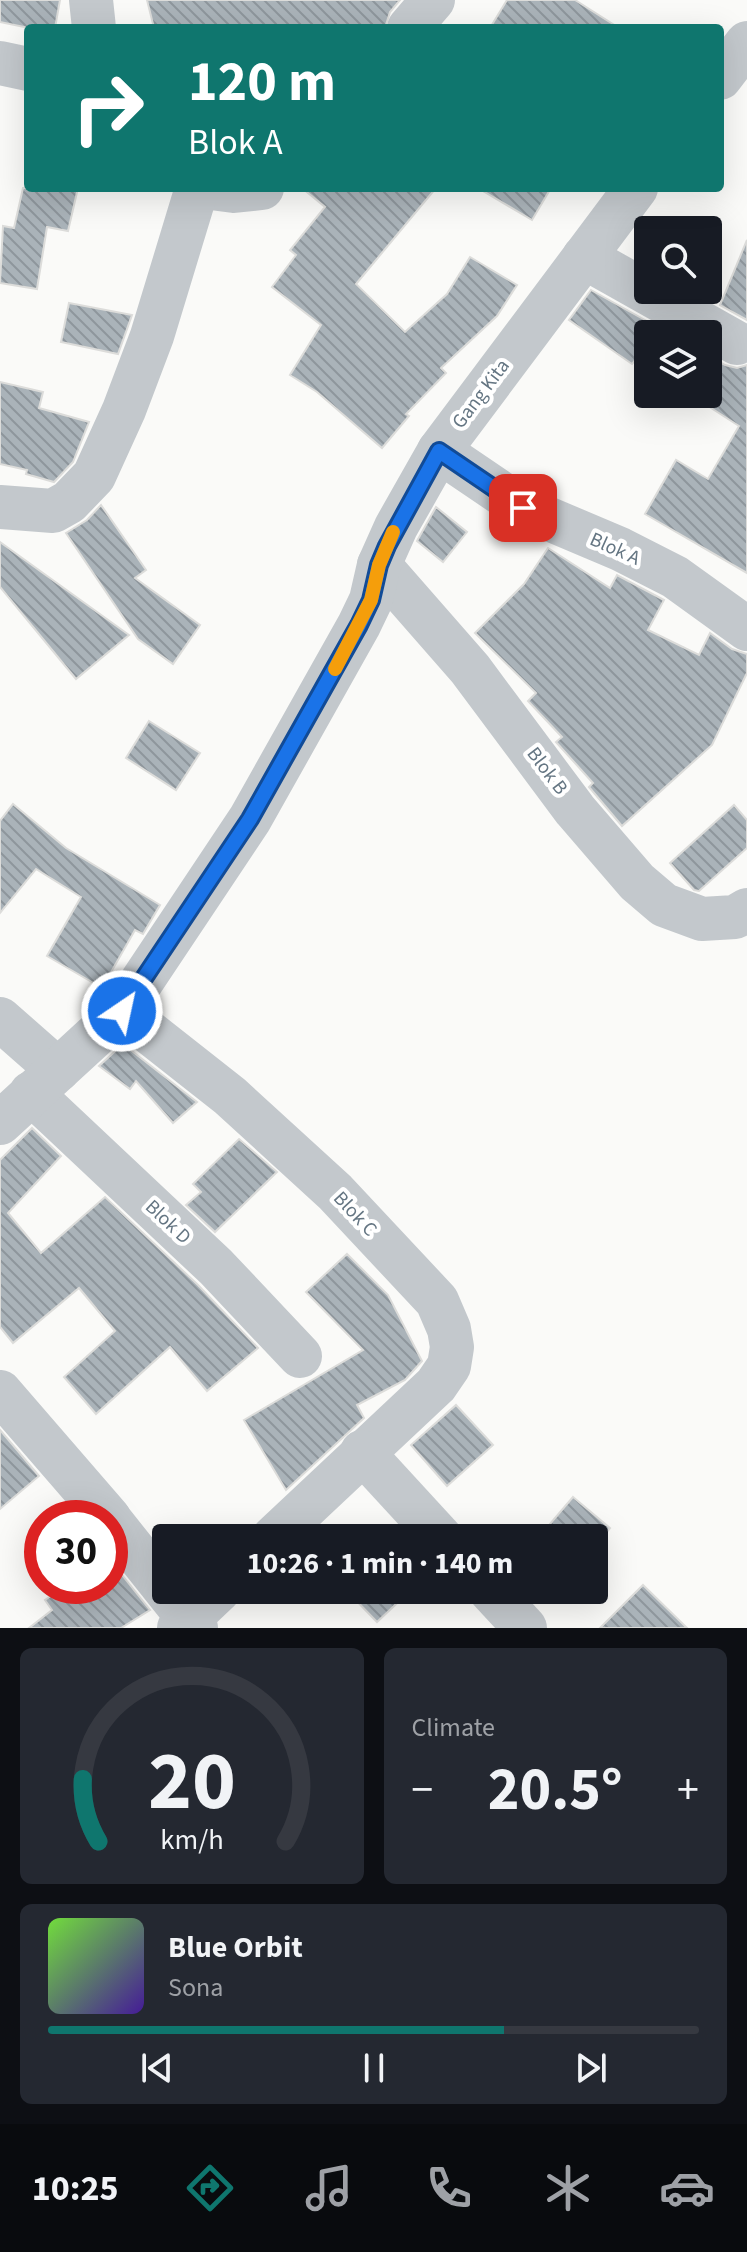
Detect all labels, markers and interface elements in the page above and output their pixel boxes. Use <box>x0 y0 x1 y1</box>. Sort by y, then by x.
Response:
text: 120 m <box>188 43 336 122</box>
icon: right <box>56 56 160 160</box>
text: Blok A <box>188 117 282 168</box>
map controls <box>634 216 722 408</box>
button: search <box>634 216 722 304</box>
button: layers <box>634 320 722 408</box>
street label: Gang Kita <box>446 353 516 435</box>
pin <box>489 474 557 542</box>
icon: arrive <box>501 486 545 530</box>
street label: Blok A <box>585 526 645 573</box>
street label: Blok B <box>520 741 574 801</box>
position arrow <box>80 969 164 1053</box>
street label: Blok C <box>327 1185 383 1243</box>
street label: Blok D <box>139 1193 197 1251</box>
speed limit sign: 30 <box>24 1500 128 1604</box>
text: 10:26 · 1 min · 140 m <box>247 1542 513 1585</box>
text: Climate <box>412 1709 495 1746</box>
text: 20 <box>148 1723 236 1841</box>
text: 20.5° <box>488 1748 623 1833</box>
text: − <box>412 1759 433 1822</box>
text: + <box>677 1759 699 1822</box>
text: km/h <box>160 1820 223 1860</box>
text: Blue Orbit <box>168 1926 303 1969</box>
text: Sona <box>168 1969 223 2006</box>
icon: previous <box>135 2046 179 2090</box>
icon: pause <box>352 2046 396 2090</box>
icon: next <box>569 2046 613 2090</box>
icon: directions <box>182 2160 238 2216</box>
icon: music <box>301 2160 357 2216</box>
icon: phone <box>421 2160 477 2216</box>
icon: climate <box>540 2160 596 2216</box>
icon: car <box>659 2160 715 2216</box>
text: 10:25 <box>32 2163 119 2214</box>

